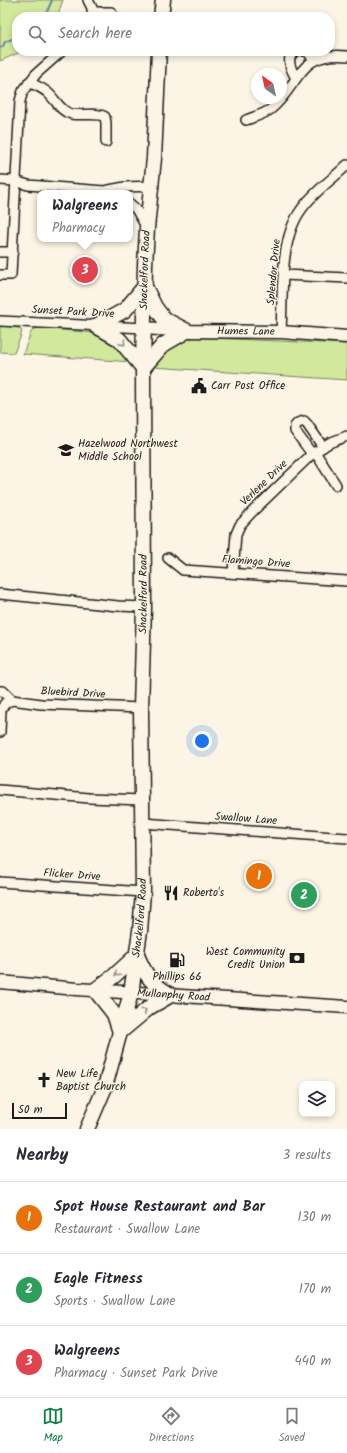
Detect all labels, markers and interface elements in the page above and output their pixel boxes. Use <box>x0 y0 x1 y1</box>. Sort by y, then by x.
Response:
search box <box>12 12 335 56</box>
text: Search here <box>58 22 132 46</box>
icon: search <box>26 23 48 45</box>
north arrow <box>251 68 287 104</box>
popup <box>37 190 133 242</box>
text: Walgreens <box>52 194 118 218</box>
text: Pharmacy <box>52 218 105 239</box>
street label: Shackelford Road <box>135 229 156 310</box>
street label: Splendor Drive <box>262 238 286 306</box>
pin: 3 <box>72 255 98 285</box>
street label: Sunset Park Drive <box>31 301 115 323</box>
street label: Humes Lane <box>217 322 275 341</box>
one-way arrow <box>118 339 125 346</box>
public building icon: Carr Post Office <box>190 377 208 395</box>
place label: Carr Post Office <box>211 377 285 395</box>
place label: Hazelwood Northwest Middle School <box>78 435 179 466</box>
school or university icon: Hazelwood Northwest Middle School <box>57 441 75 459</box>
street label: Verlene Drive <box>236 456 292 510</box>
street label: Flamingo Drive <box>221 551 291 573</box>
street label: Shackelford Road <box>134 554 153 634</box>
street label: Bluebird Drive <box>40 682 106 704</box>
your location <box>192 731 212 751</box>
street label: Swallow Lane <box>214 808 278 830</box>
pin: 1 <box>246 861 272 891</box>
street label: Flicker Drive <box>43 864 101 886</box>
street label: Shackelford Road <box>127 878 152 959</box>
pin: 2 <box>291 880 317 910</box>
restaurant icon: Roberto's <box>162 884 180 902</box>
place label: Roberto's <box>183 884 225 902</box>
place label: West Community Credit Union <box>206 943 286 974</box>
bank icon: West Community Credit Union <box>288 949 306 967</box>
fuel station icon: Phillips 66 <box>168 951 186 969</box>
place label: Phillips 66 <box>152 968 202 986</box>
one-way arrow <box>114 969 122 976</box>
street label: Mullanphy Road <box>136 984 211 1007</box>
one-way arrow <box>140 1009 147 1016</box>
place label: New Life Baptist Church <box>56 1065 126 1096</box>
church icon: New Life Baptist Church <box>35 1071 53 1089</box>
map controls <box>299 1081 335 1117</box>
button: layers <box>299 1081 335 1117</box>
scale bar <box>12 1101 67 1120</box>
text: 50 m <box>18 1101 43 1119</box>
text: Nearby <box>16 1142 68 1169</box>
text: 3 results <box>283 1145 331 1166</box>
text: Spot House Restaurant and Bar <box>54 1195 265 1219</box>
text: 1 <box>27 1207 31 1228</box>
text: 130 m <box>297 1207 331 1228</box>
text: Restaurant · Swallow Lane <box>54 1219 200 1240</box>
text: Eagle Fitness <box>54 1267 143 1291</box>
text: 2 <box>25 1279 33 1300</box>
text: 170 m <box>299 1279 331 1300</box>
text: Sports · Swallow Lane <box>54 1291 175 1312</box>
text: Walgreens <box>54 1339 120 1363</box>
text: 3 <box>25 1351 33 1372</box>
text: 440 m <box>295 1351 331 1372</box>
text: Pharmacy · Sunset Park Drive <box>54 1363 218 1384</box>
tab: Map <box>42 1405 64 1447</box>
tab: Directions <box>149 1405 194 1447</box>
tab: Saved <box>279 1405 305 1447</box>

